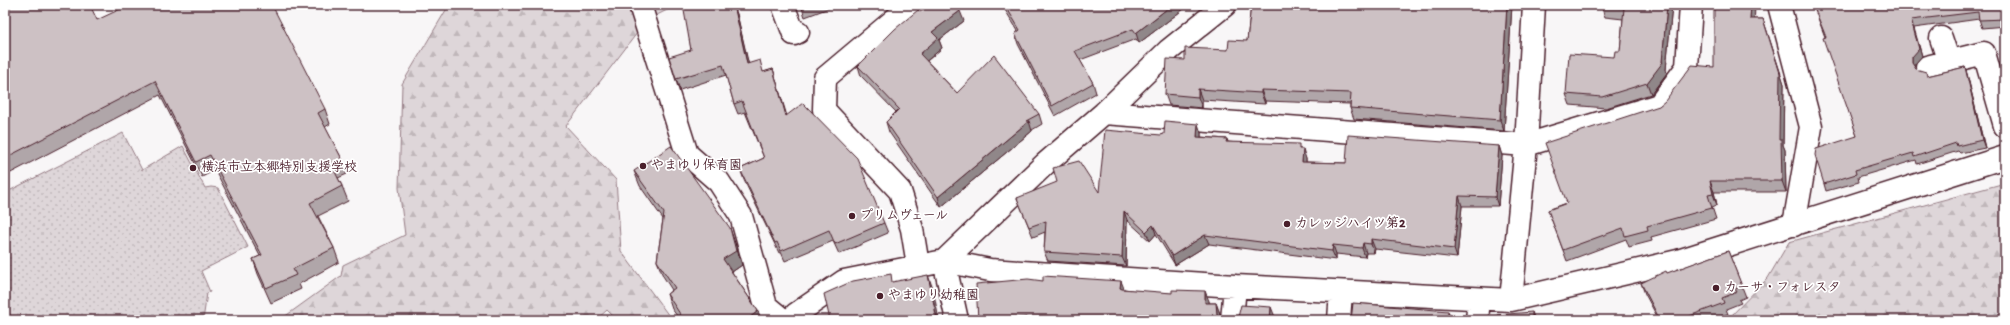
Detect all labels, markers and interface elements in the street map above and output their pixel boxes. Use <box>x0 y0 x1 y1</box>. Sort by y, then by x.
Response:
place label: やまゆり保育園 <box>651 158 742 174</box>
place label: 横浜市立本郷特別支援学校 <box>201 160 357 176</box>
marker: やまゆり保育園 <box>638 161 648 171</box>
marker: 横浜市立本郷特別支援学校 <box>188 163 198 173</box>
place label: プリムヴェール <box>860 208 948 224</box>
marker: プリムヴェール <box>847 211 857 221</box>
place label: カレッジハイツ第2 <box>1295 216 1406 232</box>
marker: カレッジハイツ第2 <box>1282 219 1292 229</box>
place label: カーサ・フォレスタ <box>1724 281 1841 296</box>
marker: カーサ・フォレスタ <box>1711 283 1721 293</box>
place label: やまゆり幼稚園 <box>888 288 979 304</box>
marker: やまゆり幼稚園 <box>875 291 885 301</box>

